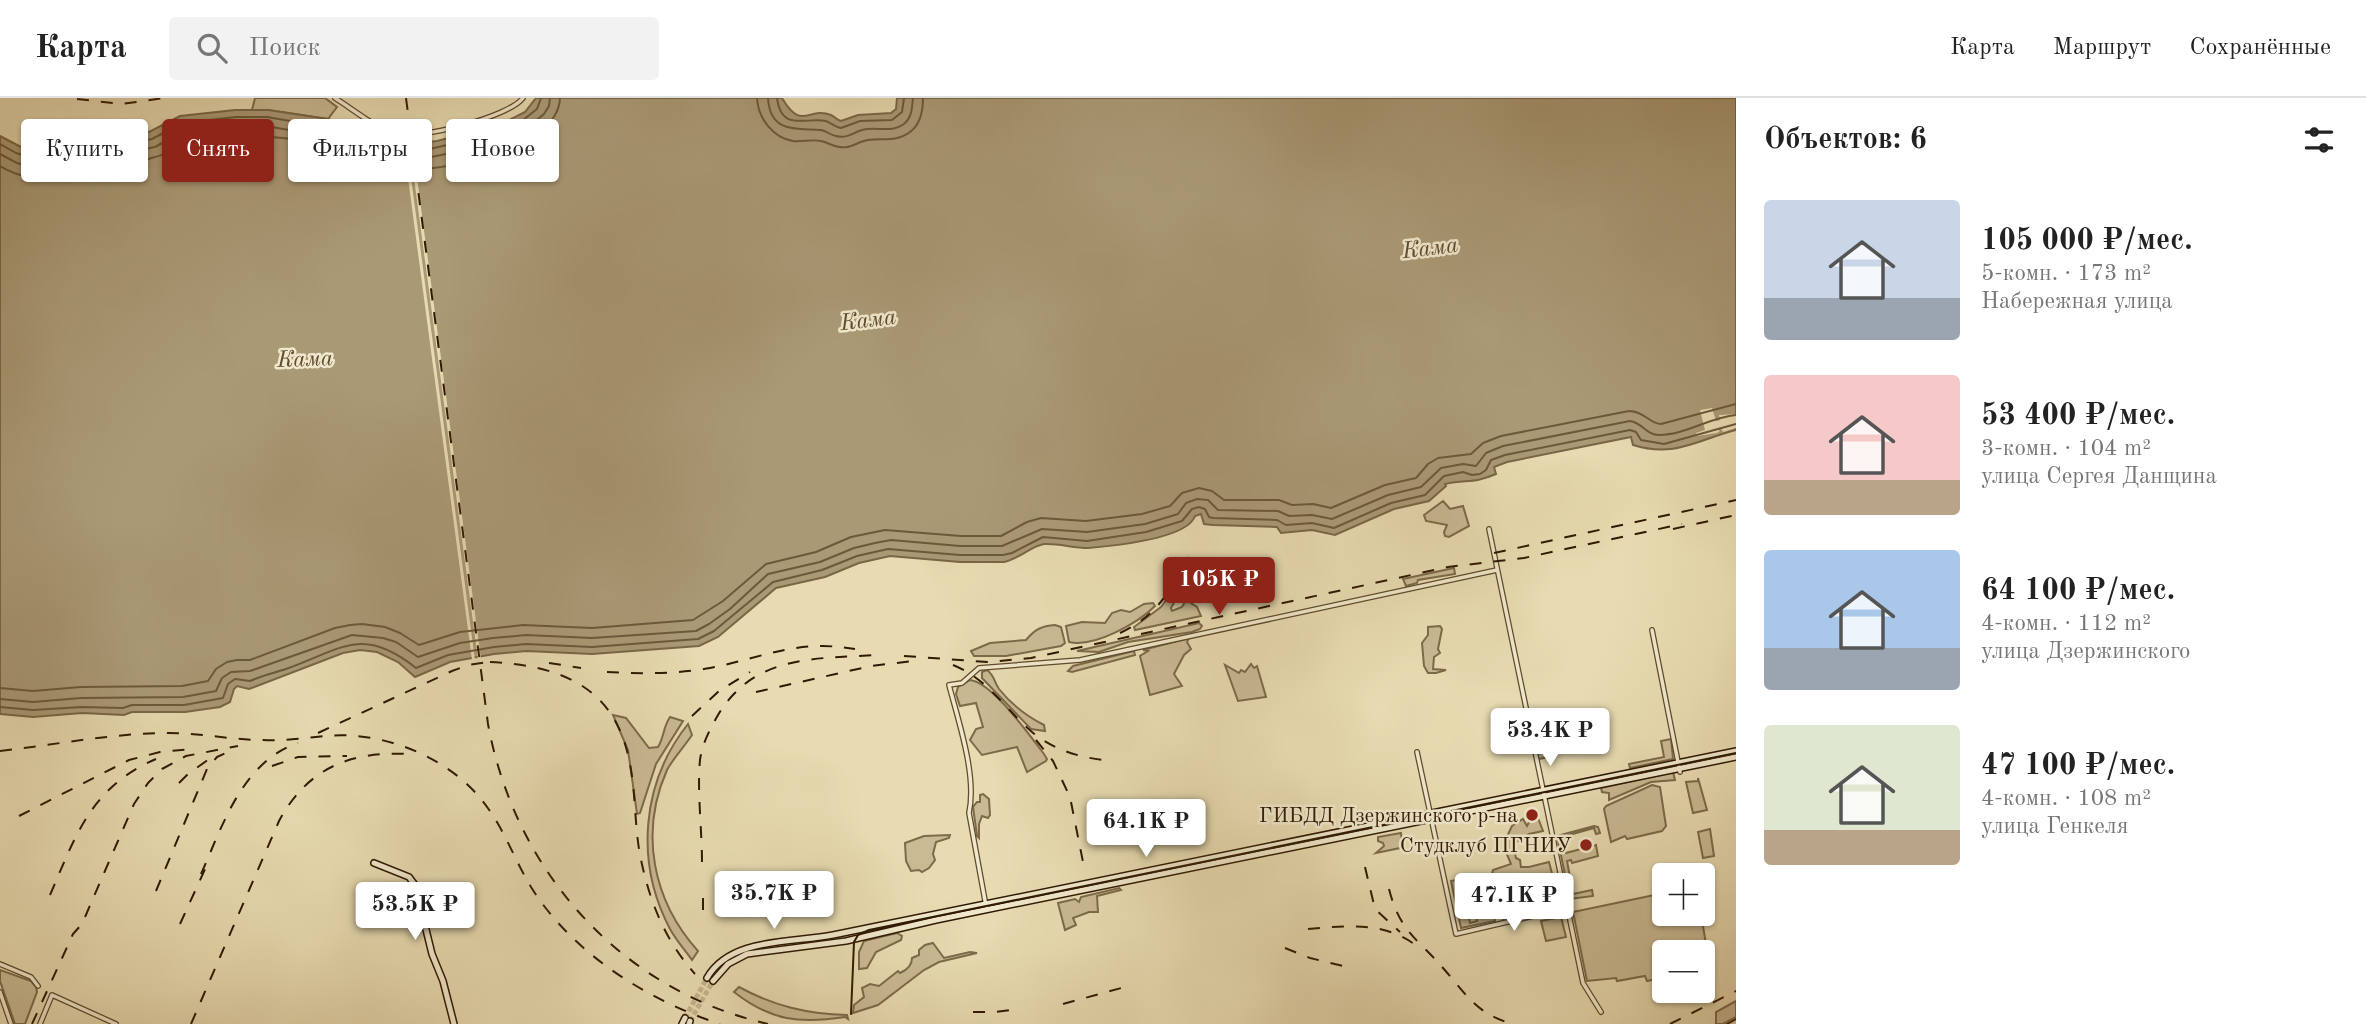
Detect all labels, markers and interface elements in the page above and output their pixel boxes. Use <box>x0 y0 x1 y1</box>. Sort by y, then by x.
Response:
search box <box>169 17 659 80</box>
icon: search <box>193 29 231 67</box>
text: Карта <box>35 32 127 65</box>
text: Поиск <box>249 35 321 61</box>
text: Карта <box>1950 36 2015 60</box>
text: Маршрут <box>2053 36 2151 60</box>
text: Сохранённые <box>2189 36 2331 60</box>
chip: Купить <box>21 119 148 182</box>
chip: Снять <box>162 119 274 182</box>
chip: Фильтры <box>288 119 432 182</box>
chip: Новое <box>446 119 559 182</box>
icon: filters <box>2300 121 2338 159</box>
text: Объектов: 6 <box>1764 125 1927 155</box>
text: 105 000 ₽/мес. <box>1981 226 2193 256</box>
icon: home <box>1820 228 1904 312</box>
water label: Кама <box>1400 234 1460 263</box>
text: 5-комн. · 173 m² <box>1981 262 2151 285</box>
text: Набережная улица <box>1981 290 2173 313</box>
water label: Кама <box>838 306 898 335</box>
water label: Кама <box>276 347 334 372</box>
text: 53 400 ₽/мес. <box>1981 401 2175 431</box>
icon: home <box>1820 403 1904 487</box>
text: 3-комн. · 104 m² <box>1981 437 2151 460</box>
text: улица Сергея Данщина <box>1981 465 2217 488</box>
pin: 105K ₽ <box>1162 558 1276 617</box>
text: 105K ₽ <box>1179 568 1259 591</box>
text: 64 100 ₽/мес. <box>1981 576 2175 606</box>
icon: home <box>1820 578 1904 662</box>
text: 4-комн. · 112 m² <box>1981 612 2151 635</box>
text: улица Дзержинского <box>1981 640 2190 663</box>
pin: 53.4K ₽ <box>1485 708 1615 768</box>
text: 53.4K ₽ <box>1507 719 1593 742</box>
text: 47 100 ₽/мес. <box>1981 751 2175 781</box>
icon: home <box>1820 753 1904 837</box>
text: 4-комн. · 108 m² <box>1981 787 2151 810</box>
pin: 64.1K ₽ <box>1081 800 1211 859</box>
place label: ГИБДД Дзержинского р-на <box>1259 806 1518 827</box>
marker: ГИБДД Дзержинского р-на <box>1524 807 1540 823</box>
text: 64.1K ₽ <box>1103 810 1189 833</box>
text: улица Генкеля <box>1981 815 2128 838</box>
place label: Студклуб ПГНИУ <box>1400 836 1572 857</box>
marker: Студклуб ПГНИУ <box>1578 837 1594 853</box>
map controls <box>1652 863 1715 1003</box>
button: + <box>1652 863 1715 926</box>
pin: 35.7K ₽ <box>709 872 839 931</box>
pin: 47.1K ₽ <box>1449 874 1579 933</box>
pin: 53.5K ₽ <box>350 882 480 942</box>
text: 35.7K ₽ <box>731 882 817 905</box>
text: 47.1K ₽ <box>1471 884 1557 907</box>
text: 53.5K ₽ <box>372 893 458 916</box>
button: − <box>1652 940 1715 1003</box>

